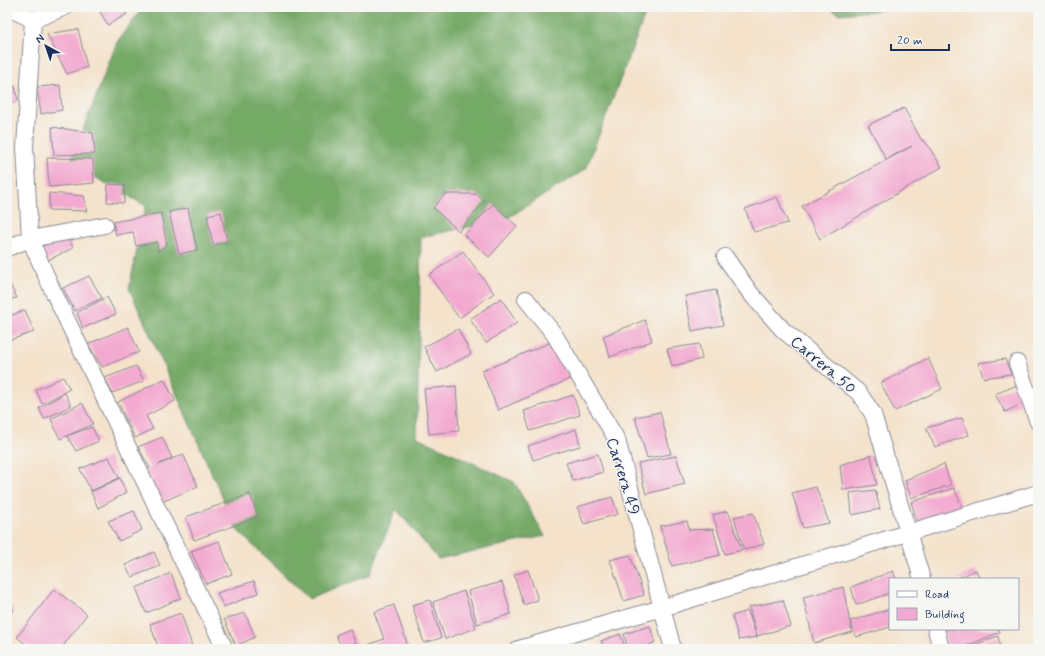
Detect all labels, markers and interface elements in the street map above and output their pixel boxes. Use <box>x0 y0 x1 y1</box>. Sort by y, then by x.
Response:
north arrow <box>26 26 66 66</box>
scale bar <box>891 26 949 52</box>
text: N <box>33 31 48 47</box>
text: 20 m <box>897 33 923 49</box>
street label: Carrera 50 <box>786 331 860 399</box>
street label: Carrera 49 <box>601 435 644 518</box>
legend <box>889 578 1019 630</box>
text: Road <box>925 587 949 603</box>
text: Building <box>925 607 965 624</box>

